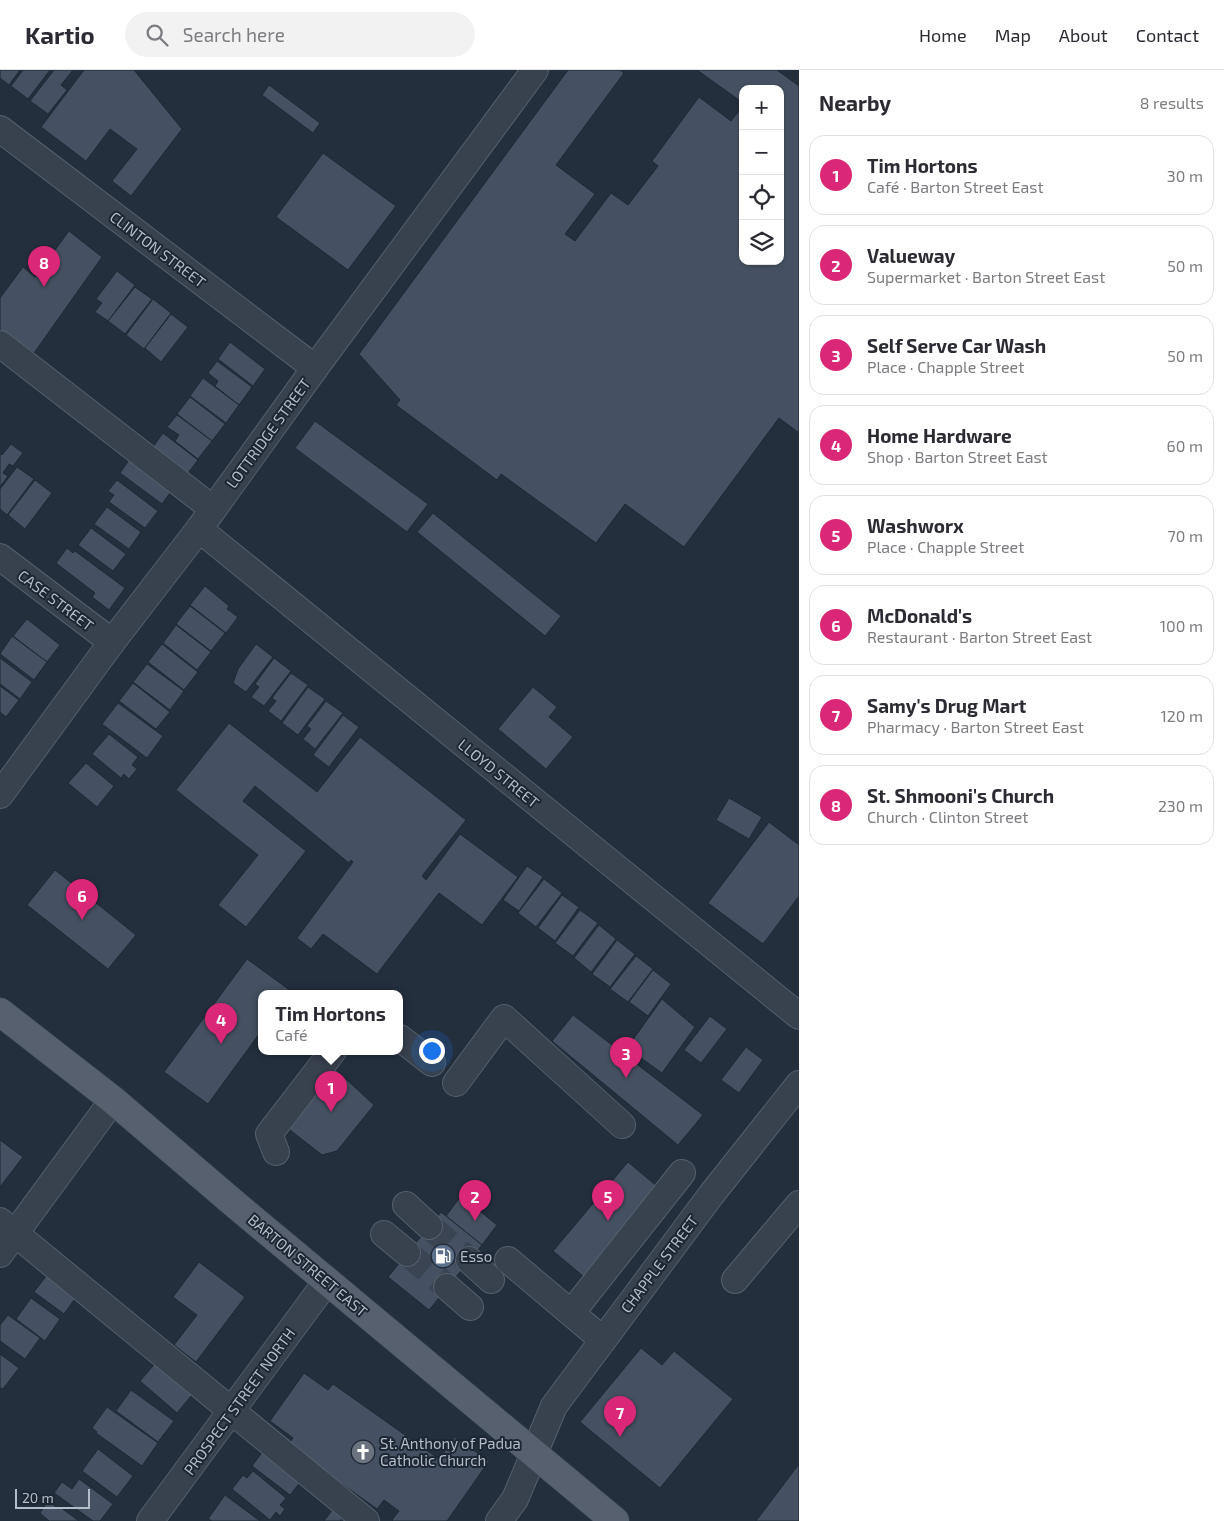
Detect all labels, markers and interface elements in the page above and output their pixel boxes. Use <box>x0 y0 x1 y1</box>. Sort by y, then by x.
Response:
search box <box>125 12 475 57</box>
text: Kartio <box>25 20 95 49</box>
icon: search <box>143 21 171 49</box>
text: Search here <box>183 23 285 46</box>
text: Home <box>919 24 967 46</box>
text: Map <box>995 24 1031 46</box>
text: About <box>1059 24 1108 46</box>
text: Contact <box>1136 24 1199 46</box>
map controls <box>739 85 784 265</box>
button: + <box>739 85 784 130</box>
text: Nearby <box>819 90 891 115</box>
text: 8 results <box>1140 93 1204 112</box>
button: − <box>739 130 784 175</box>
text: Tim Hortons <box>867 154 978 177</box>
text: 1 <box>833 166 839 185</box>
text: 30 m <box>1167 166 1203 185</box>
button: locate <box>739 175 784 220</box>
text: Café · Barton Street East <box>867 177 1044 196</box>
street label: CLINTON STREET <box>107 207 210 291</box>
button: layers <box>739 220 784 265</box>
text: Valueway <box>867 244 955 267</box>
pin: 8 <box>28 246 60 287</box>
text: 2 <box>831 256 841 275</box>
text: 50 m <box>1167 256 1203 275</box>
text: Supermarket · Barton Street East <box>867 267 1105 286</box>
text: Self Serve Car Wash <box>867 334 1046 357</box>
text: 3 <box>831 346 841 365</box>
text: 50 m <box>1167 346 1203 365</box>
text: Place · Chapple Street <box>867 357 1024 376</box>
street label: LOTTRIDGE STREET <box>222 375 314 491</box>
text: Home Hardware <box>867 424 1012 447</box>
text: 4 <box>831 436 841 455</box>
text: 60 m <box>1167 436 1203 455</box>
text: Shop · Barton Street East <box>867 447 1048 466</box>
text: Washworx <box>867 514 964 537</box>
text: 5 <box>832 526 840 545</box>
text: 70 m <box>1168 526 1203 545</box>
text: Place · Chapple Street <box>867 537 1024 556</box>
street label: CASE STREET <box>15 566 98 634</box>
text: McDonald's <box>867 604 972 627</box>
text: 6 <box>831 616 841 635</box>
text: 100 m <box>1160 616 1203 635</box>
text: Restaurant · Barton Street East <box>867 627 1092 646</box>
text: Samy's Drug Mart <box>867 694 1026 717</box>
text: 7 <box>832 706 840 725</box>
text: 120 m <box>1160 706 1203 725</box>
text: Pharmacy · Barton Street East <box>867 717 1084 736</box>
street label: LLOYD STREET <box>455 735 543 811</box>
text: St. Shmooni's Church <box>867 784 1054 807</box>
text: 8 <box>831 796 841 815</box>
text: 230 m <box>1158 796 1203 815</box>
text: Church · Clinton Street <box>867 807 1028 826</box>
pin: 6 <box>66 879 98 920</box>
popup <box>258 990 403 1055</box>
text: Tim Hortons <box>275 1002 386 1025</box>
pin: 4 <box>205 1003 237 1044</box>
text: Café <box>275 1025 308 1044</box>
pin: 3 <box>610 1037 642 1078</box>
your location <box>419 1038 445 1064</box>
pin: 1 <box>315 1071 347 1112</box>
pin: 2 <box>459 1180 491 1221</box>
pin: 5 <box>592 1180 624 1221</box>
street label: BARTON STREET EAST <box>245 1210 371 1320</box>
street label: CHAPPLE STREET <box>617 1212 702 1316</box>
fuel station icon: Esso <box>430 1243 456 1269</box>
place label: Esso <box>460 1247 492 1265</box>
street label: PROSPECT STREET NORTH <box>180 1324 298 1478</box>
pin: 7 <box>604 1396 636 1437</box>
place label: St. Anthony of Padua Catholic Church <box>380 1434 521 1469</box>
church icon: St. Anthony of Padua Catholic Church <box>350 1439 376 1465</box>
scale bar <box>15 1486 90 1509</box>
text: 20 m <box>22 1489 54 1506</box>

